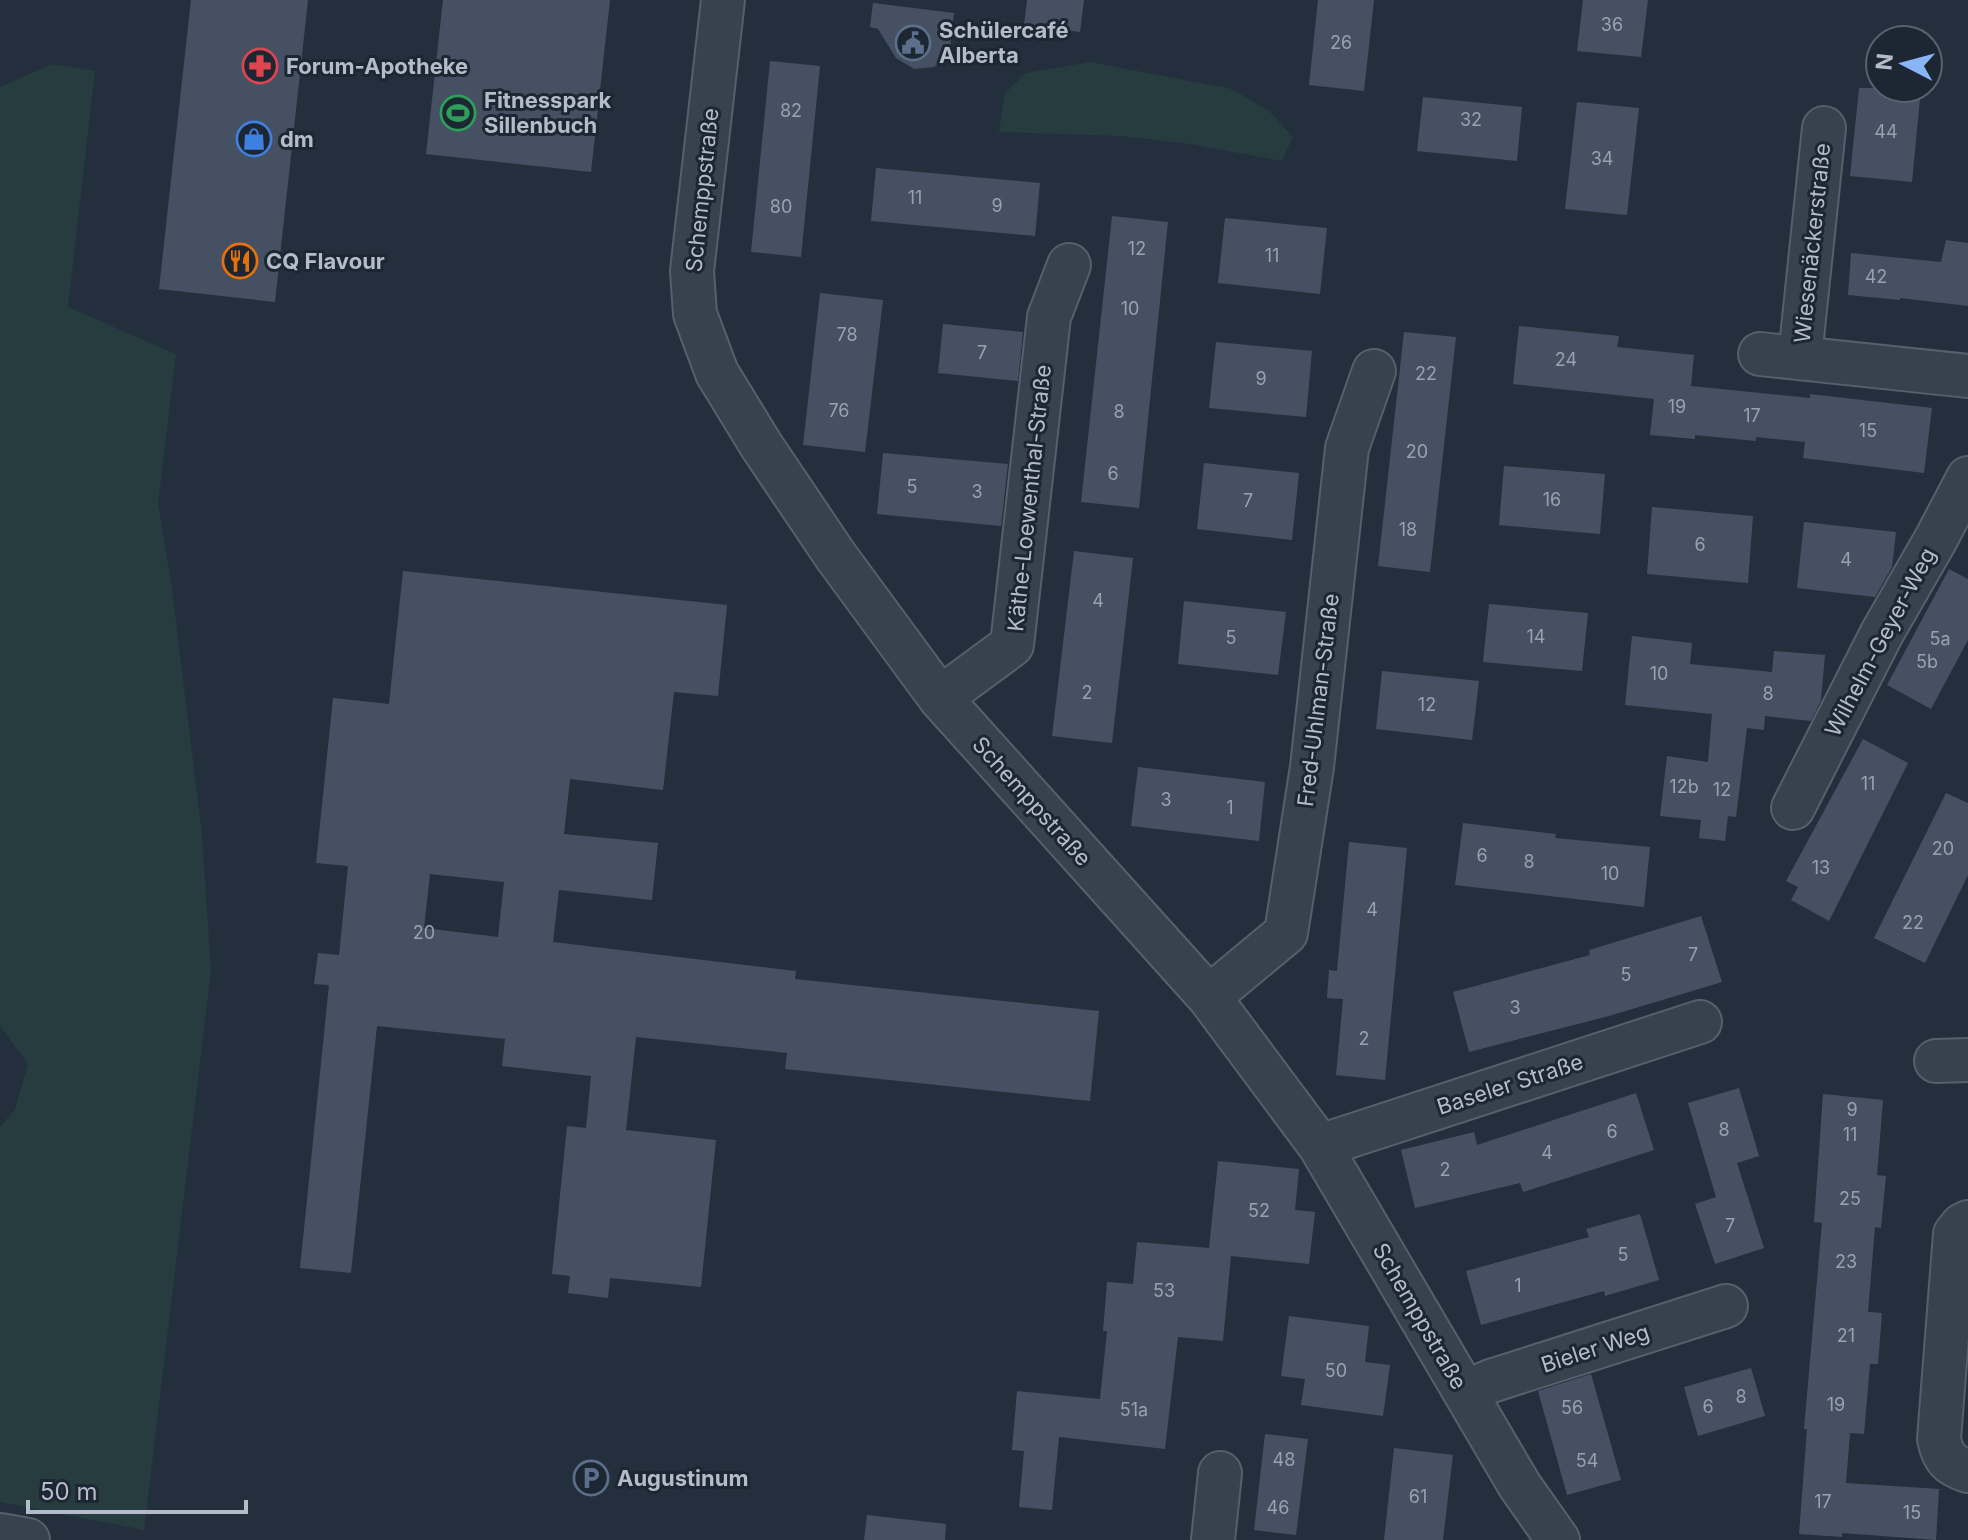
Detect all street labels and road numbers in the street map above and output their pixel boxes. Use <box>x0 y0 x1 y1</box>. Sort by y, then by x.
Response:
street label: Schemppstraße <box>680 107 724 273</box>
street label: Wiesenäckerstraße <box>1789 142 1835 344</box>
street label: Käthe-Loewenthal-Straße <box>1002 363 1056 633</box>
street label: Wilhelm-Geyer-Weg <box>1819 543 1941 741</box>
street label: Fred-Uhlman-Straße <box>1292 592 1344 808</box>
street label: Schemppstraße <box>967 731 1097 871</box>
street label: Baseler Straße <box>1434 1048 1586 1120</box>
street label: Schemppstraße <box>1368 1238 1472 1394</box>
street label: Bieler Weg <box>1538 1318 1652 1378</box>

